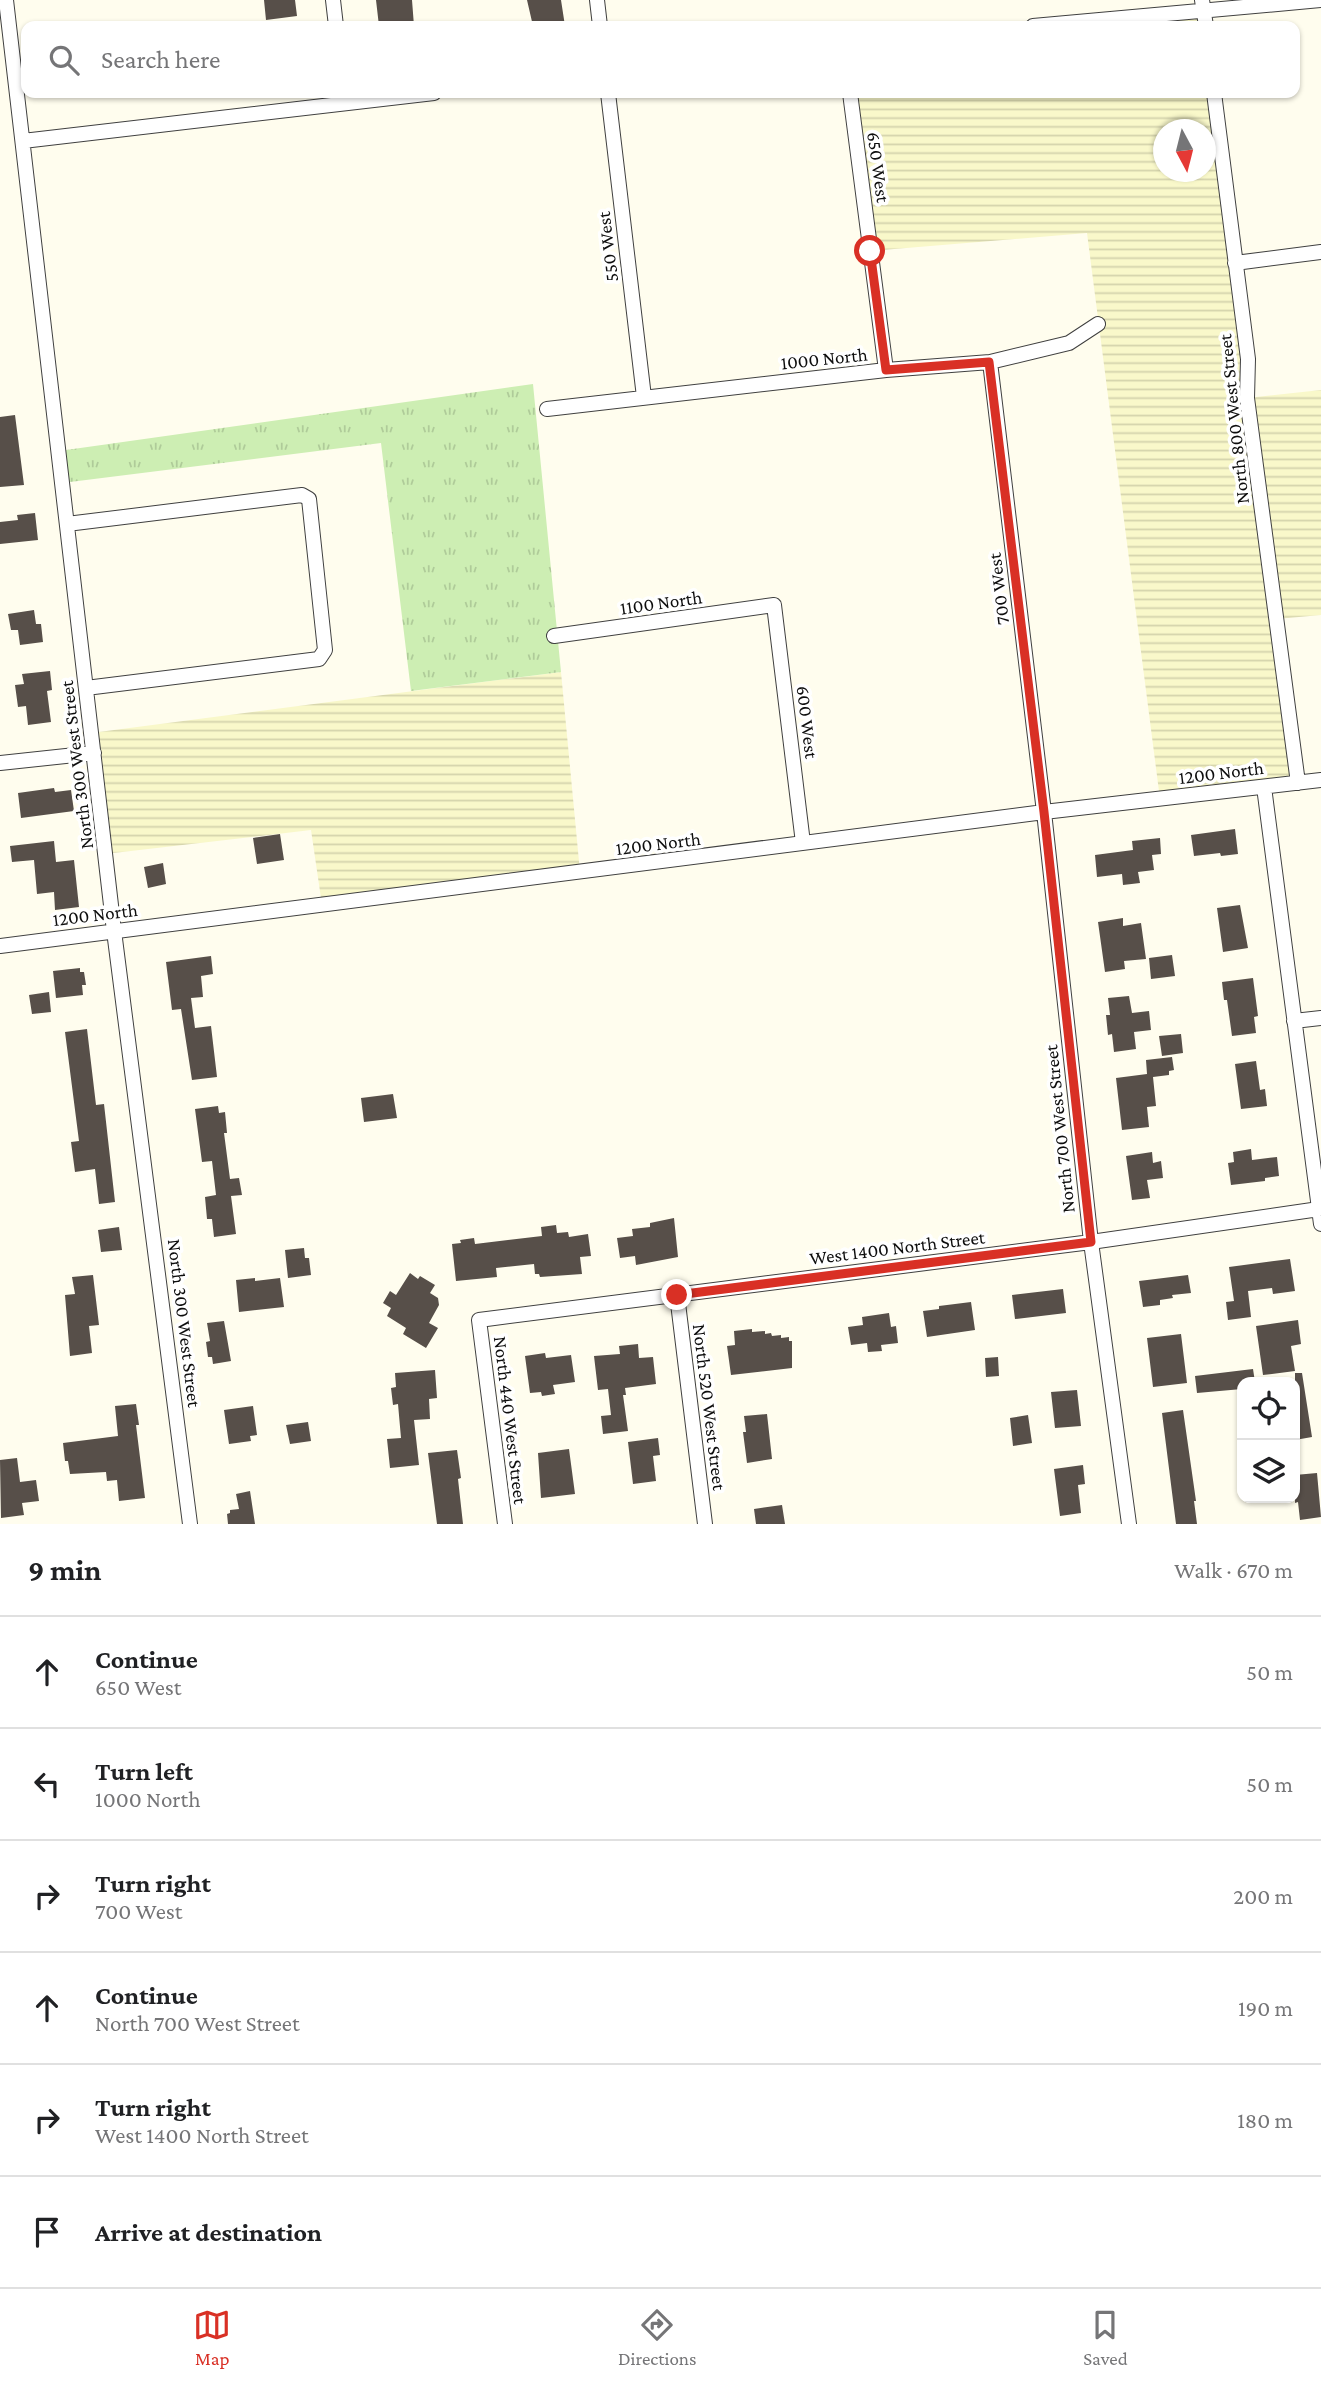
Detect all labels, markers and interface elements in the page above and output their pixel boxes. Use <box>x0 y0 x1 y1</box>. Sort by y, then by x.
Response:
search box <box>21 21 1300 98</box>
icon: search <box>45 41 83 79</box>
text: Search here <box>101 45 220 74</box>
north arrow <box>1153 119 1216 182</box>
street label: 650 West <box>863 130 894 205</box>
street label: 550 West <box>593 210 622 283</box>
route start <box>854 235 885 266</box>
street label: North 800 West Street <box>1214 332 1253 505</box>
street label: 1000 North <box>780 343 868 373</box>
street label: 700 West <box>984 551 1013 626</box>
street label: 1100 North <box>619 586 703 619</box>
street label: North 300 West Street <box>56 679 97 850</box>
street label: 600 West <box>793 684 822 760</box>
street label: 1200 North <box>1177 757 1265 788</box>
street label: 1200 North <box>614 828 702 859</box>
street label: 1200 North <box>51 899 139 930</box>
street label: North 700 West Street <box>1040 1043 1079 1214</box>
street label: West 1400 North Street <box>808 1226 987 1269</box>
street label: North 300 West Street <box>164 1238 205 1409</box>
route end <box>661 1279 692 1310</box>
street label: North 520 West Street <box>689 1323 730 1492</box>
street label: North 440 West Street <box>490 1335 531 1506</box>
map controls <box>1237 1377 1300 1503</box>
button: locate <box>1237 1377 1300 1440</box>
button: layers <box>1237 1440 1300 1503</box>
text: 9 min <box>28 1553 101 1586</box>
text: Walk · 670 m <box>1174 1557 1293 1583</box>
text: Continue <box>95 1645 198 1674</box>
icon: ahead <box>28 1653 66 1691</box>
text: 50 m <box>1246 1659 1293 1685</box>
text: 650 West <box>95 1674 181 1700</box>
text: Turn left <box>95 1757 193 1786</box>
icon: left <box>28 1765 66 1803</box>
text: 50 m <box>1246 1771 1293 1797</box>
text: 1000 North <box>95 1786 201 1812</box>
text: Turn right <box>95 1869 211 1898</box>
icon: right <box>28 1877 66 1915</box>
text: 200 m <box>1233 1883 1293 1909</box>
text: 700 West <box>95 1898 183 1924</box>
text: Continue <box>95 1981 198 2010</box>
icon: ahead <box>28 1989 66 2027</box>
text: 190 m <box>1238 1995 1293 2021</box>
text: North 700 West Street <box>95 2010 300 2036</box>
text: Turn right <box>95 2093 211 2122</box>
icon: right <box>28 2101 66 2139</box>
text: 180 m <box>1237 2107 1293 2133</box>
text: West 1400 North Street <box>95 2122 309 2148</box>
icon: arrive <box>28 2213 66 2251</box>
text: Arrive at destination <box>95 2218 322 2247</box>
tab: Map <box>193 2306 231 2369</box>
tab: Directions <box>618 2306 697 2369</box>
tab: Saved <box>1083 2306 1128 2369</box>

